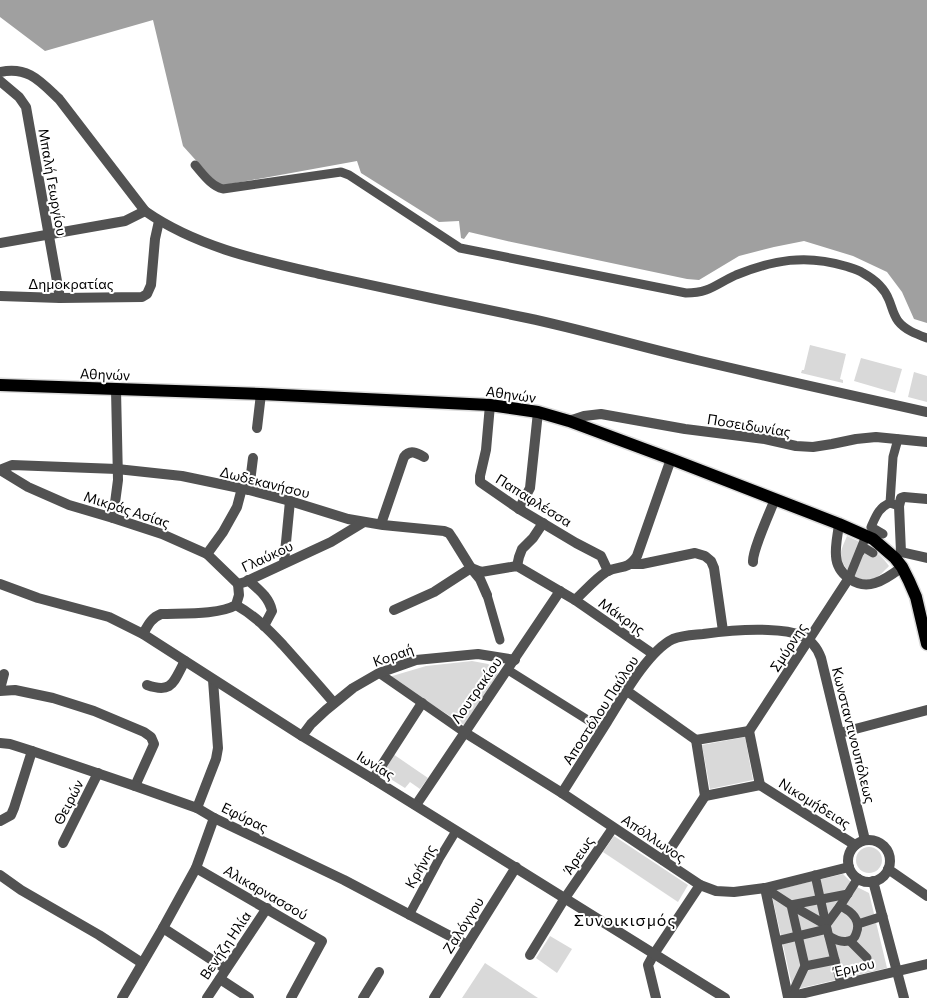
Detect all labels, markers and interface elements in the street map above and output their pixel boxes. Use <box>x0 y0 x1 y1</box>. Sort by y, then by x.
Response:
street label: Μπαλή Γεωργίου <box>35 127 71 237</box>
street label: Δημοκρατίας <box>28 275 114 292</box>
street label: Αθηνών <box>80 365 130 383</box>
street label: Αθηνών <box>485 382 537 406</box>
street label: Ποσειδωνίας <box>706 410 792 440</box>
street label: Δωδεκανήσου <box>218 463 312 501</box>
street label: Παπαφλέσσα <box>493 470 575 530</box>
street label: Μικράς Ασίας <box>82 487 172 531</box>
street label: Γλαύκου <box>239 537 296 575</box>
street label: Μάκρης <box>596 594 649 638</box>
street label: Σμύρνης <box>766 619 810 675</box>
street label: Κοραή <box>370 640 416 670</box>
street label: Αποστόλου Παύλου <box>558 652 642 768</box>
street label: Λουτρακίου <box>447 653 505 726</box>
street label: Κωνσταντινουπόλεως <box>829 665 879 805</box>
street label: Ιωνίας <box>354 747 398 783</box>
street label: Νικομήδειας <box>776 774 854 832</box>
street label: Θειρών <box>49 777 87 827</box>
street label: Εφύρας <box>219 798 271 836</box>
street label: Απόλλωνος <box>619 810 689 866</box>
street label: Άρεως <box>559 833 597 878</box>
street label: Κρήνης <box>401 841 439 891</box>
street label: Αλικαρνασσού <box>221 861 311 923</box>
street label: Ζαλόγγου <box>439 893 487 956</box>
street label: Βενήζη Ηλία <box>196 907 254 983</box>
district label: Συνοικισμός <box>574 910 676 929</box>
street label: Έρμου <box>830 954 876 980</box>

